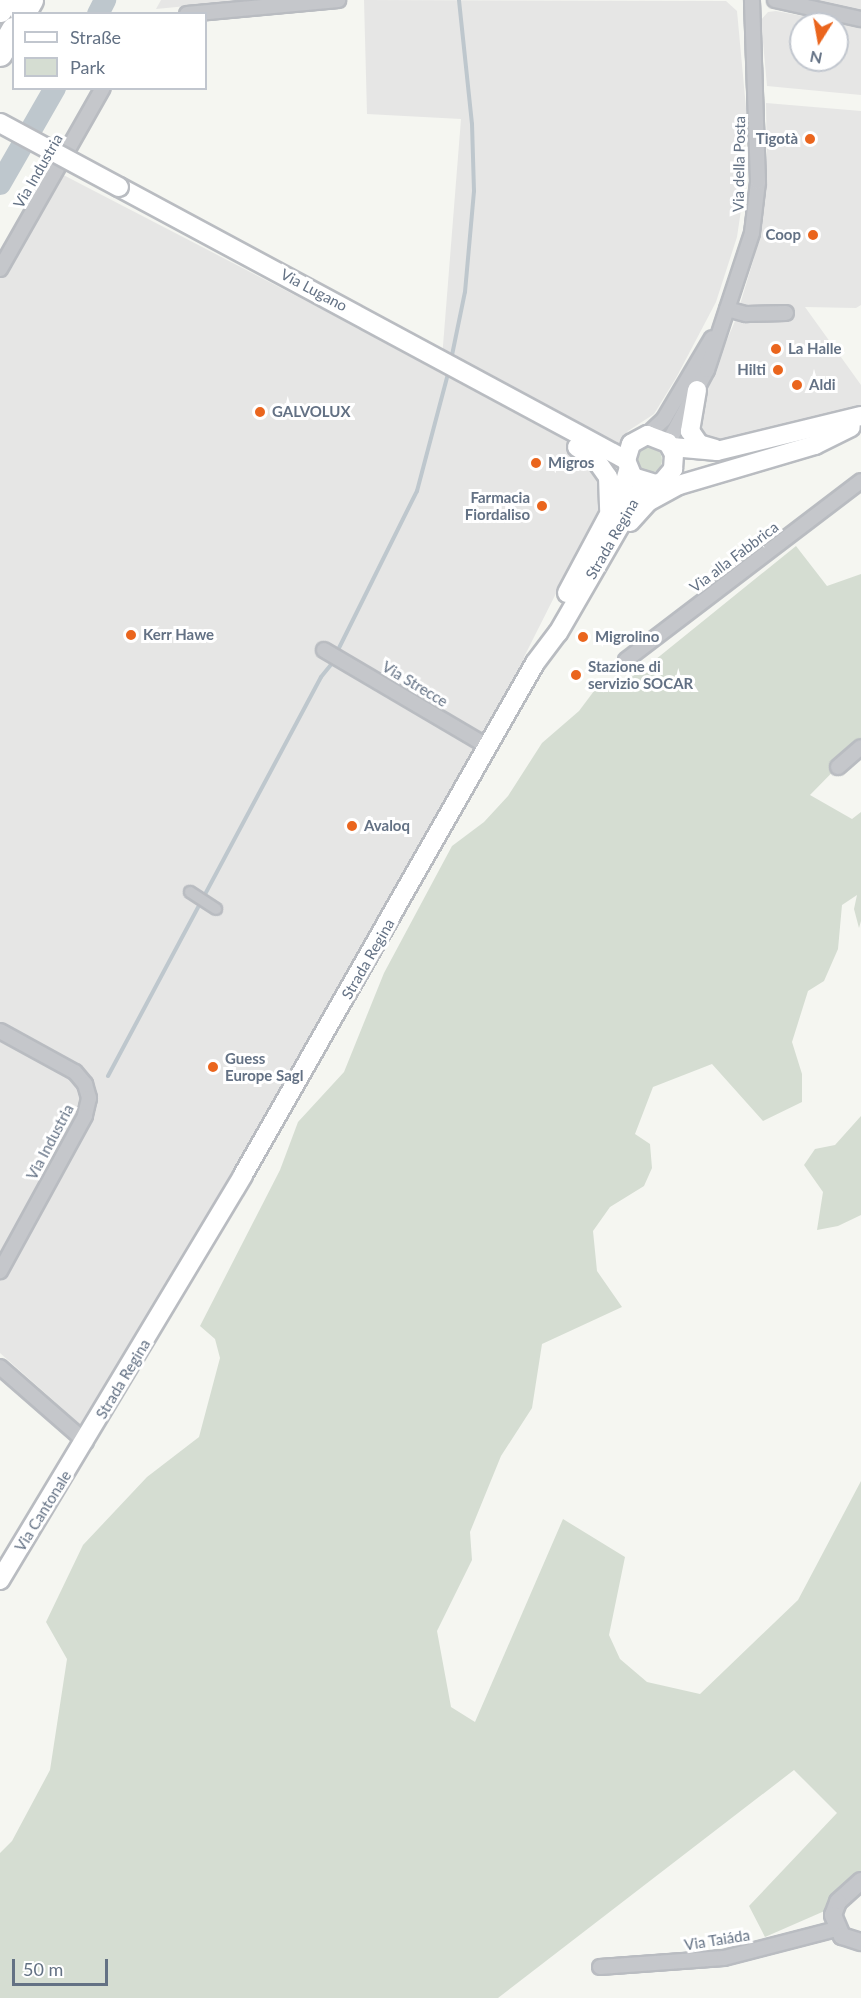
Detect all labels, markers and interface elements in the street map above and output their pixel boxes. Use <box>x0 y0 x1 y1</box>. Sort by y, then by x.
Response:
legend <box>12 12 207 90</box>
north arrow <box>789 12 849 72</box>
text: Straße <box>70 26 121 48</box>
text: N <box>808 48 824 69</box>
text: Park <box>70 56 105 78</box>
street label: Via della Posta <box>729 116 749 212</box>
place label: Tigotà <box>756 130 798 148</box>
street label: Via Industria <box>10 131 66 211</box>
marker: Tigotà <box>803 132 817 146</box>
place label: Coop <box>765 226 801 244</box>
marker: Coop <box>806 228 820 242</box>
street label: Via Lugano <box>278 265 350 315</box>
place label: La Halle <box>788 340 841 358</box>
marker: La Halle <box>769 342 783 356</box>
place label: Hilti <box>737 361 766 379</box>
marker: Hilti <box>771 363 785 377</box>
place label: Aldi <box>809 376 835 394</box>
marker: Aldi <box>790 378 804 392</box>
place label: GALVOLUX <box>272 403 351 421</box>
marker: GALVOLUX <box>253 405 267 419</box>
place label: Migros <box>548 454 594 472</box>
marker: Migros <box>529 456 543 470</box>
place label: Farmacia Fiordaliso <box>465 488 530 523</box>
street label: Strada Regina <box>582 496 642 582</box>
marker: Farmacia Fiordaliso <box>535 499 549 513</box>
street label: Via alla Fabbrica <box>686 518 782 596</box>
place label: Kerr Hawe <box>143 626 214 644</box>
marker: Kerr Hawe <box>124 628 138 642</box>
place label: Migrolino <box>595 628 659 646</box>
marker: Migrolino <box>576 630 590 644</box>
street label: Via Strecce <box>379 657 451 711</box>
place label: Stazione di servizio SOCAR <box>588 657 693 692</box>
marker: Stazione di servizio SOCAR <box>569 668 583 682</box>
place label: Avaloq <box>364 817 410 835</box>
marker: Avaloq <box>345 819 359 833</box>
street label: Strada Regina <box>338 916 398 1002</box>
place label: Guess Europe Sagl <box>225 1049 303 1084</box>
marker: Guess Europe Sagl <box>206 1060 220 1074</box>
street label: Via Industria <box>23 1101 77 1183</box>
street label: Strada Regina <box>92 1336 154 1422</box>
street label: Via Cantonale <box>11 1467 75 1555</box>
street label: Via Taiáda <box>683 1926 751 1954</box>
scale bar <box>15 1947 111 1985</box>
text: 50 m <box>23 1958 63 1980</box>

